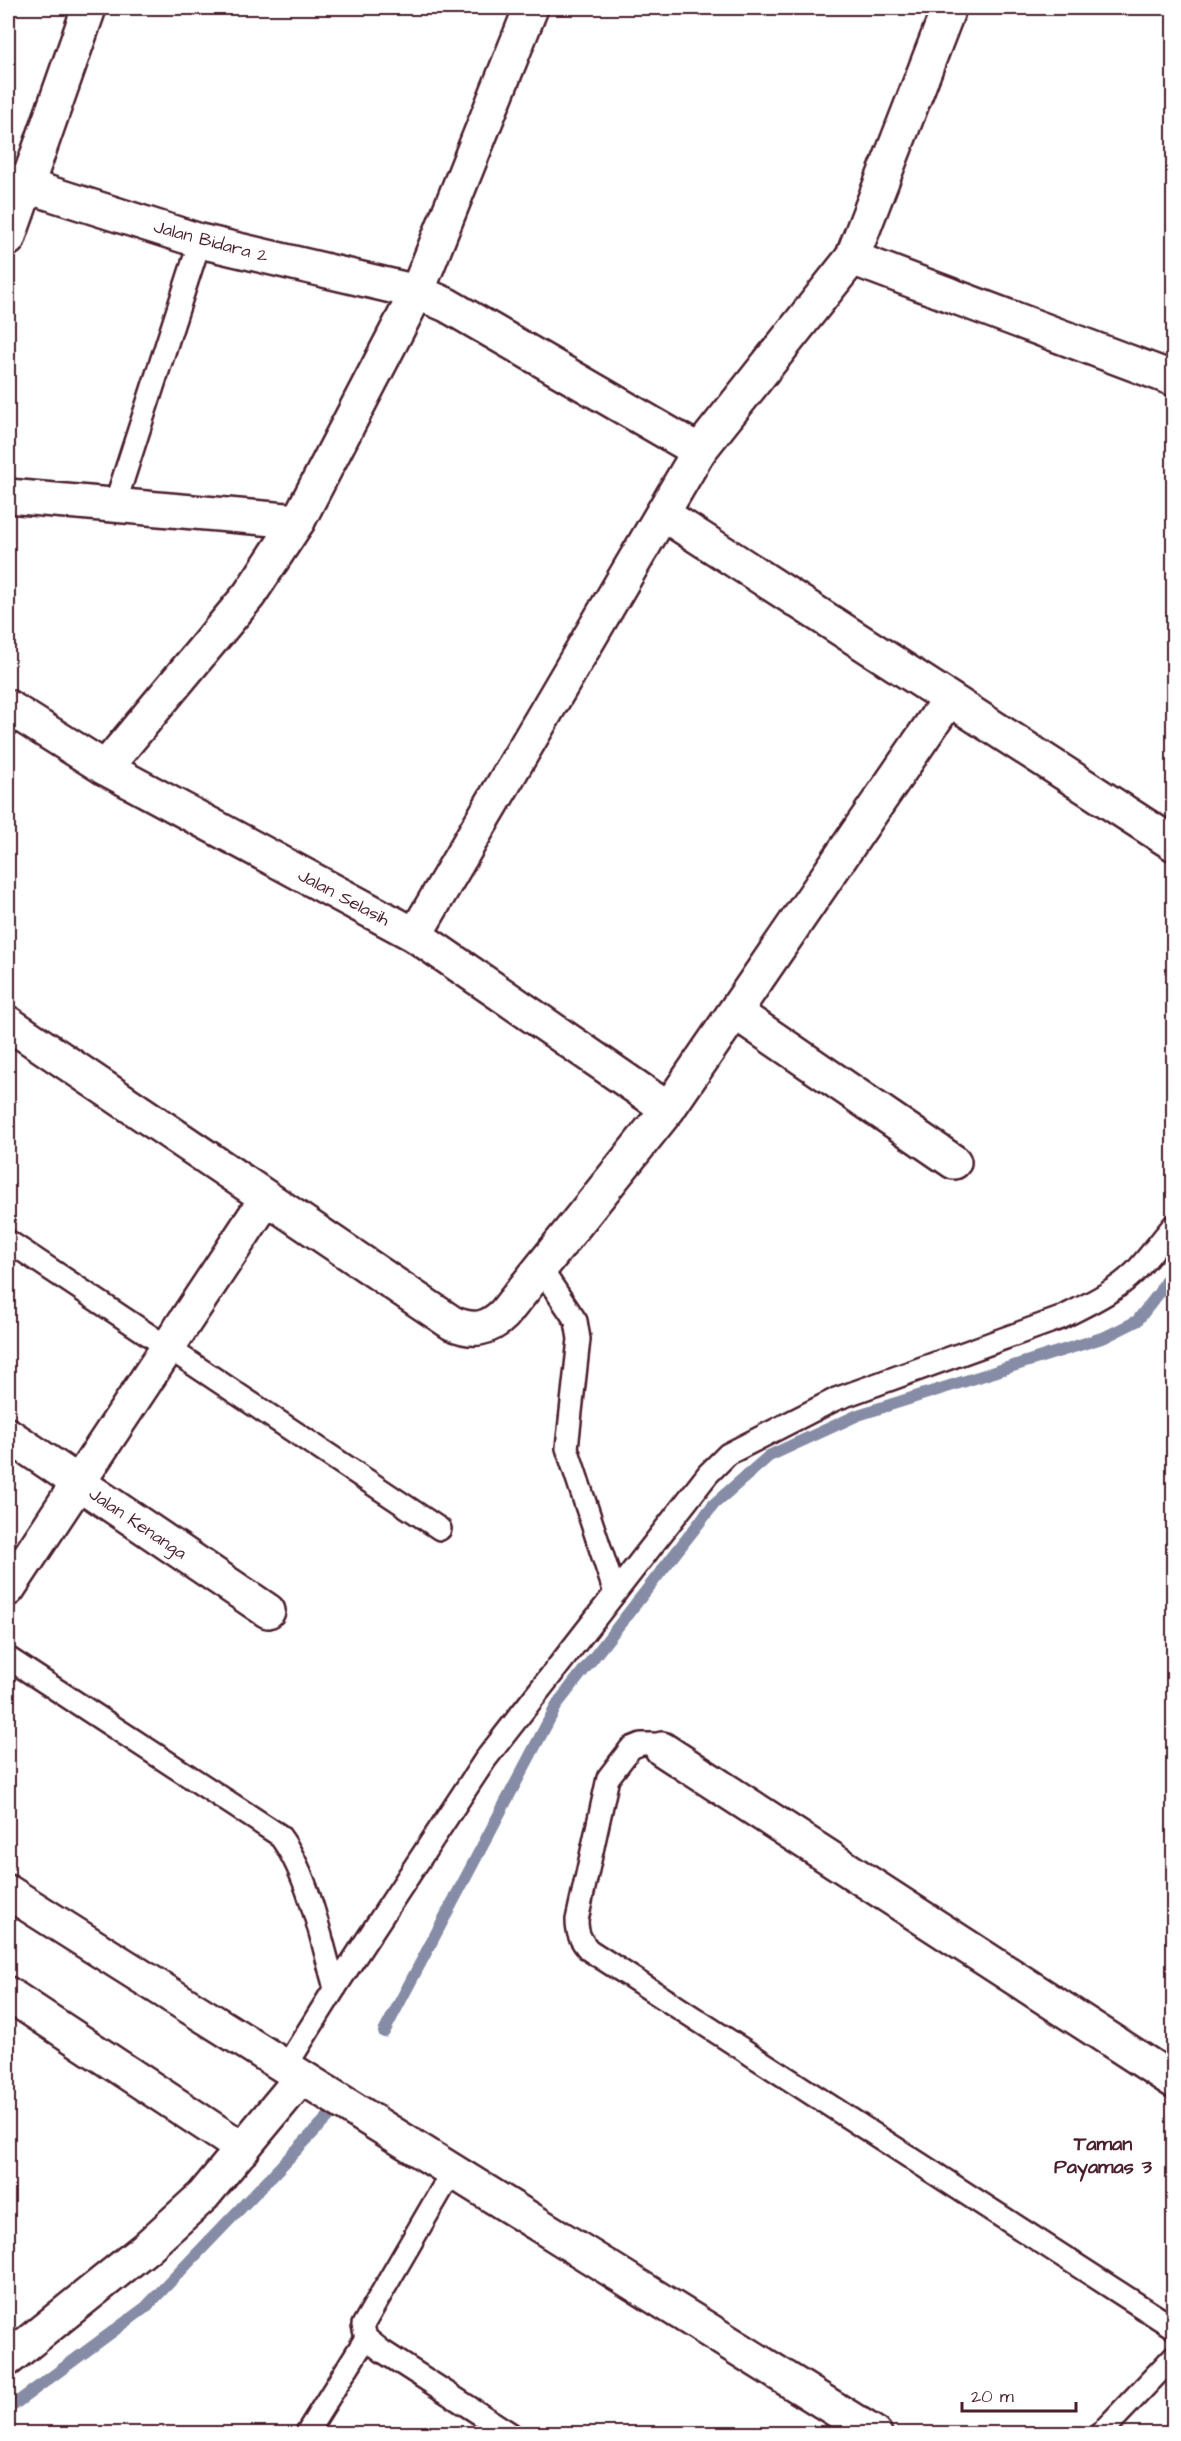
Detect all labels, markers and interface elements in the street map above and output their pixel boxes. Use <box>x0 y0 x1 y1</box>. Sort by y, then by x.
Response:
street label: Jalan Bidara 2 <box>151 214 271 269</box>
street label: Jalan Selasih <box>293 863 394 932</box>
street label: Jalan Kenanga <box>83 1481 192 1566</box>
district label: Taman Payamas 3 <box>1054 2130 1153 2182</box>
scale bar <box>962 2375 1076 2413</box>
text: 20 m <box>971 2384 1014 2409</box>

